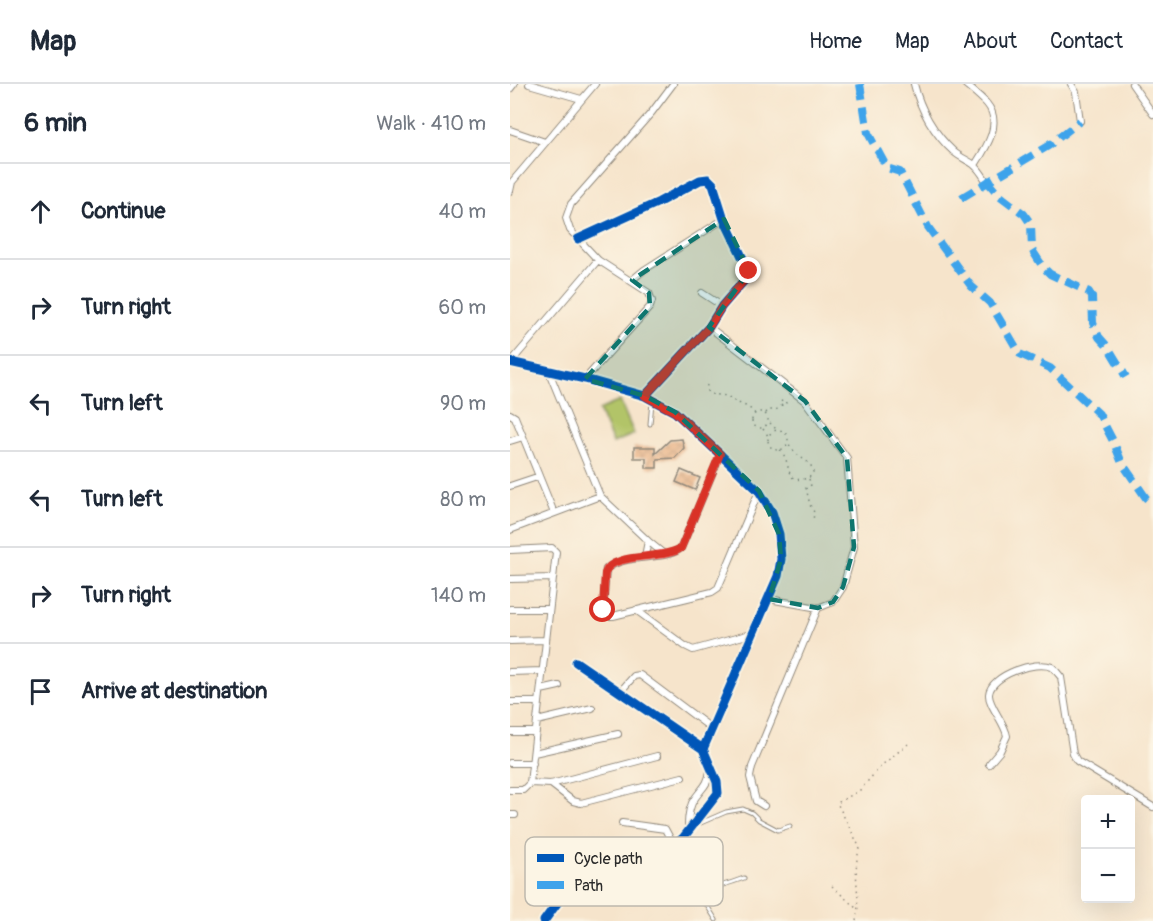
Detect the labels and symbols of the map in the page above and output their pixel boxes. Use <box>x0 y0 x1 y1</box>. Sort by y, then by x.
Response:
route end <box>735 257 761 283</box>
route start <box>589 596 615 622</box>
legend <box>525 837 723 906</box>
text: Cycle path <box>574 849 642 869</box>
text: Path <box>574 876 603 896</box>

